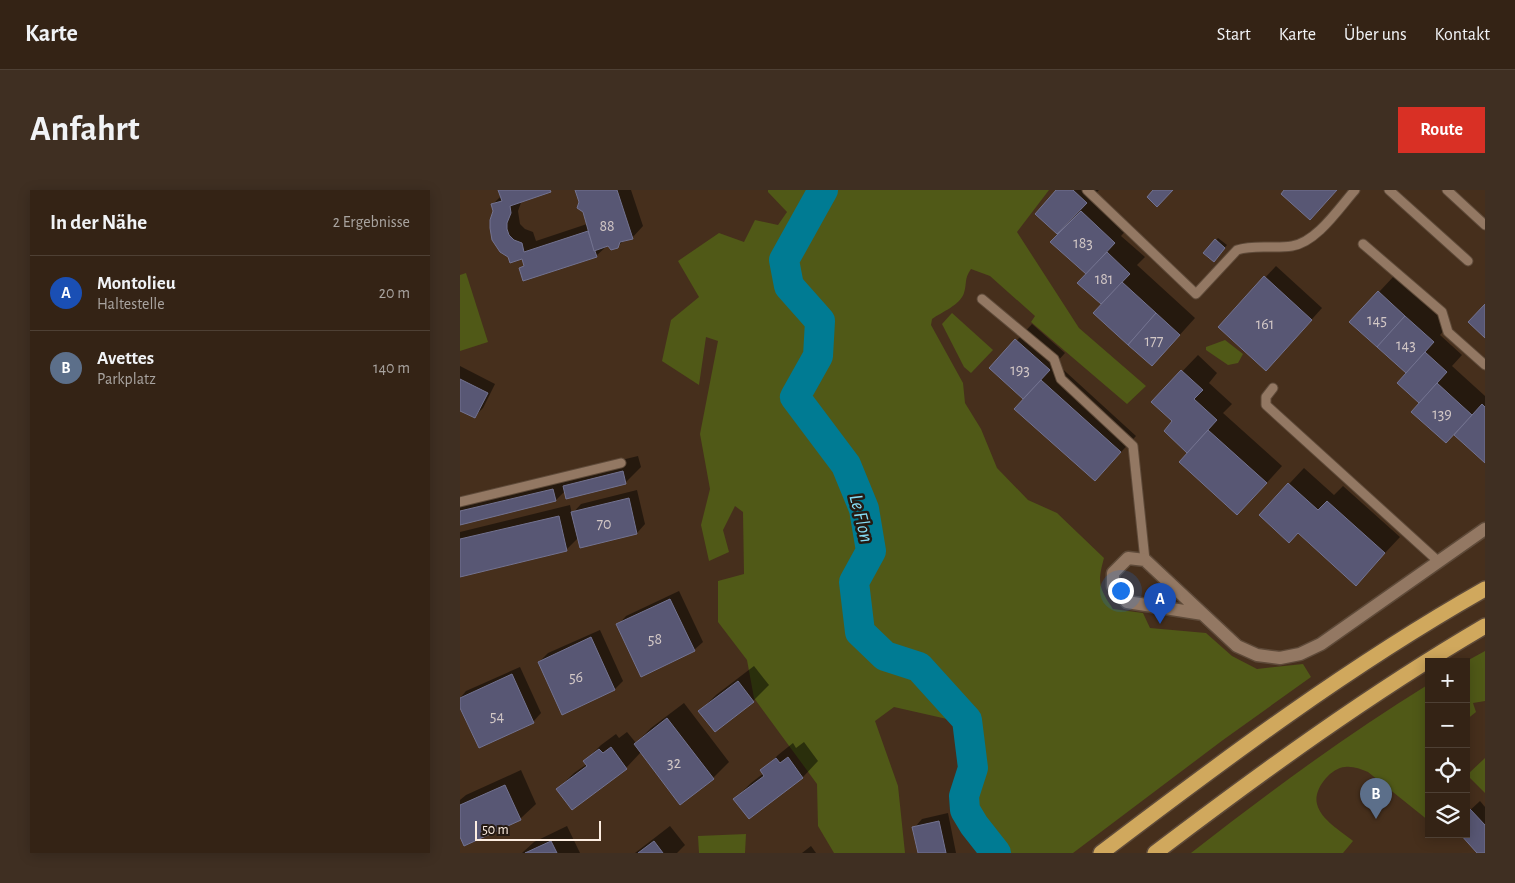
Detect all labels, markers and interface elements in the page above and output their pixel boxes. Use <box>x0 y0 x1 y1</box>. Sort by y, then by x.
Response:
text: Karte <box>25 22 78 46</box>
text: Start <box>1217 26 1251 44</box>
text: Karte <box>1279 26 1316 44</box>
text: Über uns <box>1344 26 1407 44</box>
text: Kontakt <box>1435 26 1490 44</box>
button: Route <box>1398 107 1485 153</box>
text: Anfahrt <box>30 112 140 147</box>
text: In der Nähe <box>50 212 147 233</box>
text: 2 Ergebnisse <box>333 214 410 230</box>
house number: 88 <box>599 218 615 234</box>
house number: 183 <box>1073 235 1093 251</box>
house number: 181 <box>1095 271 1113 287</box>
text: Montolieu <box>97 274 176 293</box>
text: A <box>61 285 71 301</box>
text: 20 m <box>379 285 410 301</box>
text: Haltestelle <box>97 296 165 312</box>
house number: 145 <box>1367 312 1387 328</box>
house number: 161 <box>1256 316 1274 332</box>
house number: 177 <box>1145 333 1164 349</box>
house number: 143 <box>1396 337 1416 353</box>
text: Avettes <box>97 349 154 368</box>
text: B <box>61 360 71 376</box>
text: 140 m <box>373 360 410 376</box>
house number: 193 <box>1010 362 1030 378</box>
text: Parkplatz <box>97 371 156 387</box>
house number: 139 <box>1432 406 1452 422</box>
water label: Le Flon <box>845 492 877 544</box>
house number: 70 <box>596 516 612 532</box>
your location <box>1108 578 1134 604</box>
pin: A <box>1144 583 1176 624</box>
house number: 58 <box>648 631 662 647</box>
map controls <box>1425 658 1470 838</box>
button: + <box>1425 658 1470 703</box>
house number: 56 <box>569 669 583 685</box>
button: − <box>1425 703 1470 748</box>
house number: 54 <box>490 708 504 724</box>
button: locate <box>1425 748 1470 793</box>
house number: 32 <box>667 755 681 771</box>
pin: B <box>1360 778 1392 819</box>
button: layers <box>1425 793 1470 838</box>
scale bar <box>475 818 601 841</box>
text: 50 m <box>482 823 509 837</box>

